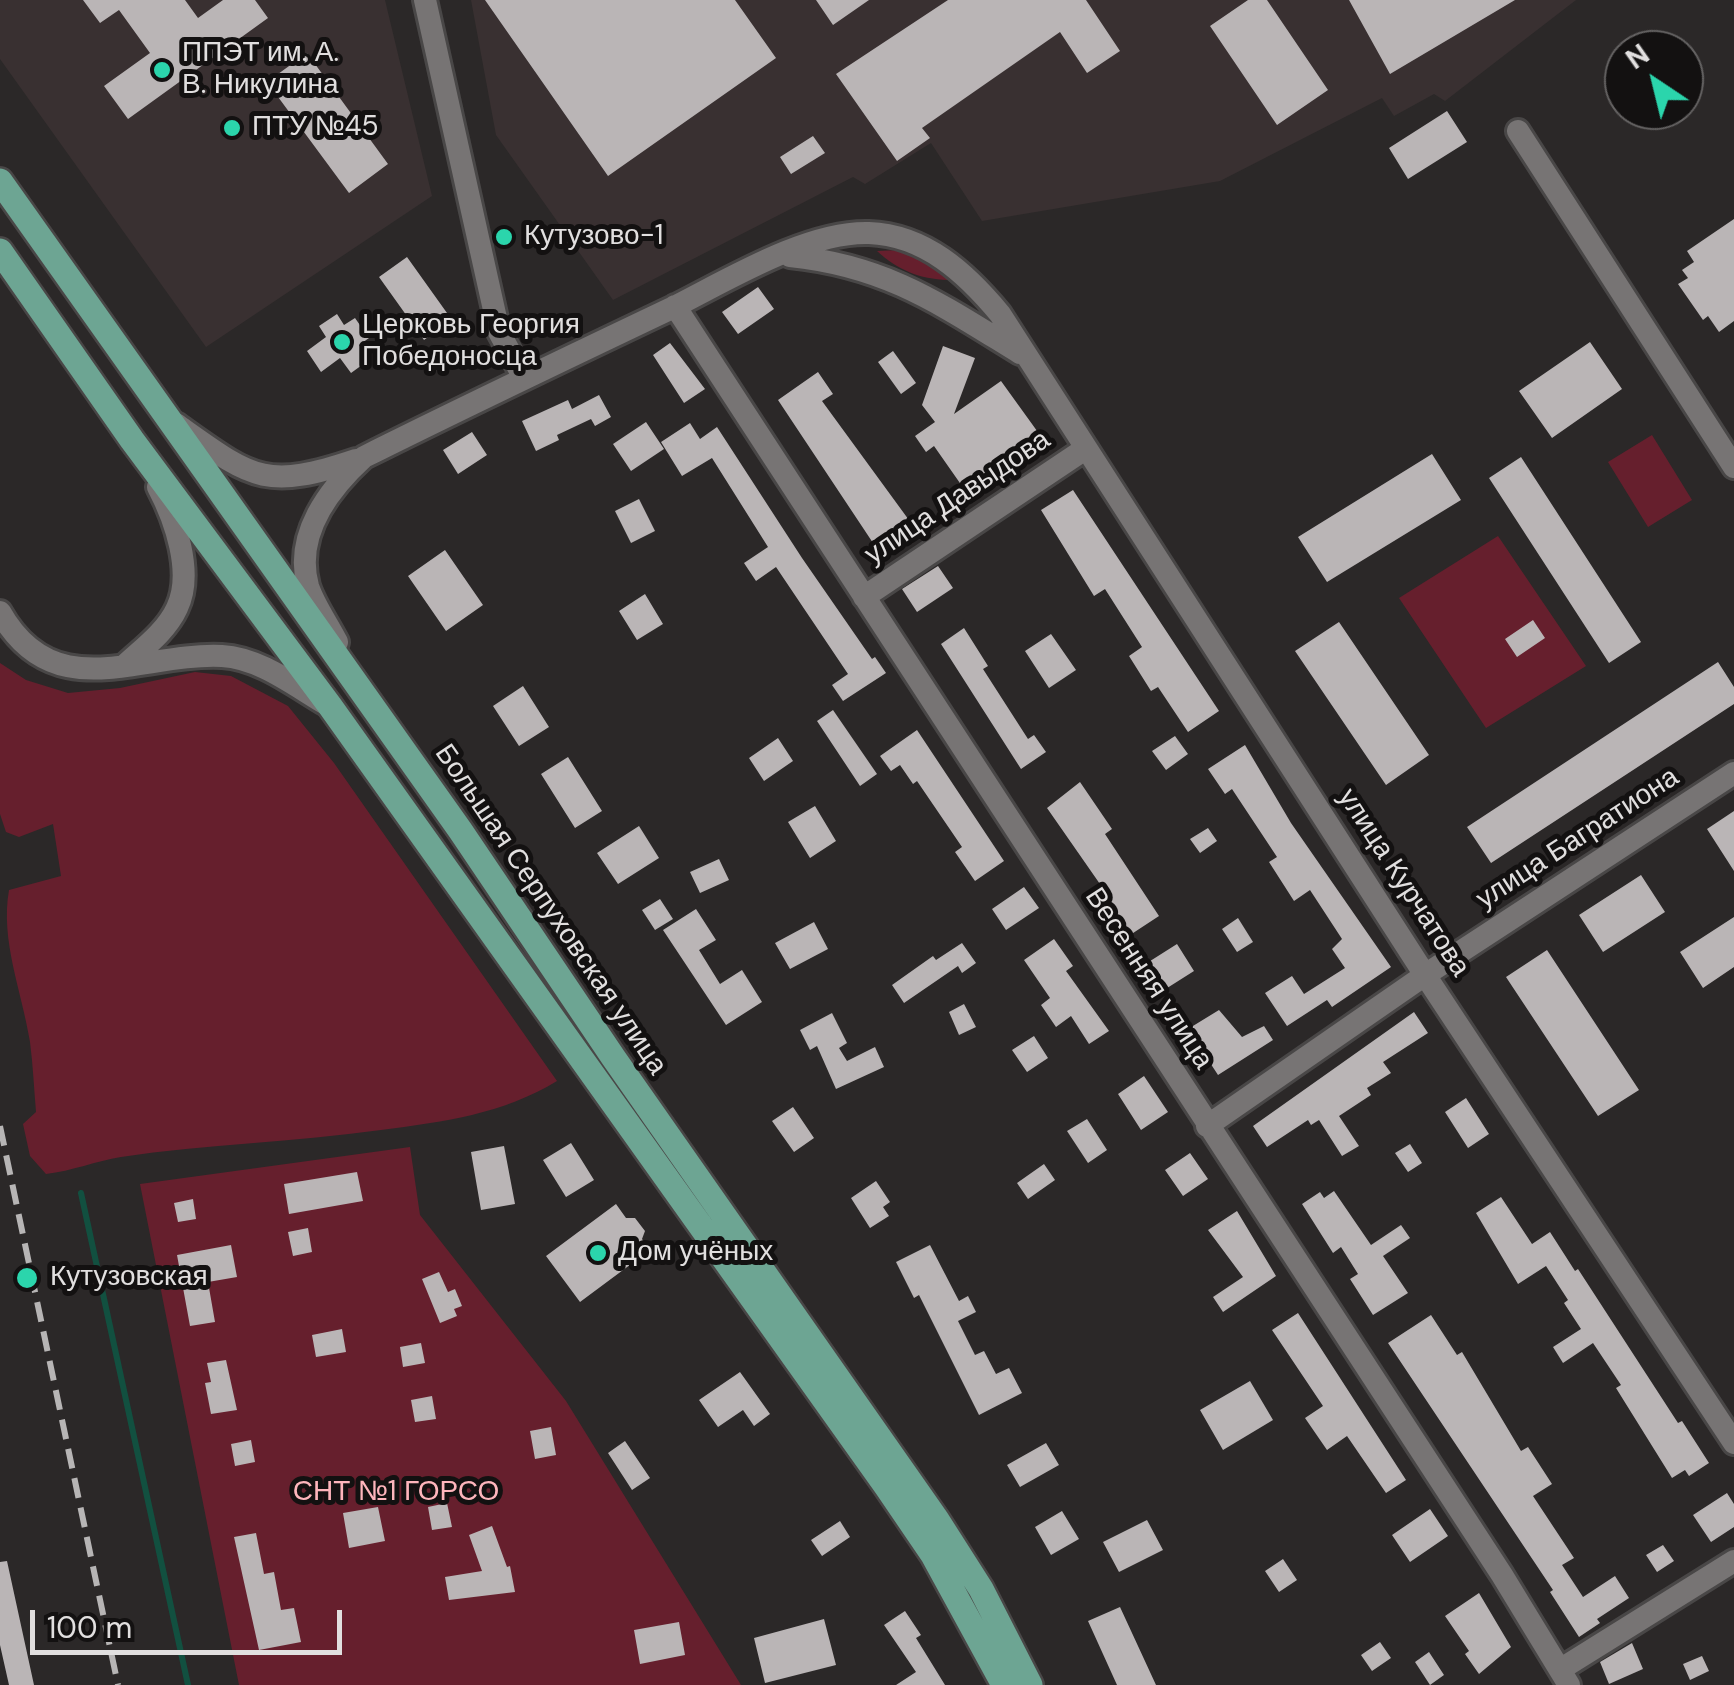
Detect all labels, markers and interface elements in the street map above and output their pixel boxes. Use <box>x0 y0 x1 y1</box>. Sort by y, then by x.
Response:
north arrow <box>1604 30 1704 130</box>
text: N <box>1619 36 1657 78</box>
place label: ППЭТ им. А. В. Никулина <box>182 37 339 103</box>
marker: ППЭТ им. А. В. Никулина <box>151 59 173 81</box>
place label: ПТУ №45 <box>252 111 379 145</box>
marker: ПТУ №45 <box>221 117 243 139</box>
place label: Кутузово-1 <box>524 220 664 254</box>
marker: Кутузово-1 <box>493 226 515 248</box>
place label: Церковь Георгия Победоносца <box>362 309 580 375</box>
marker: Церковь Георгия Победоносца <box>331 331 353 353</box>
street label: улица Давыдова <box>859 424 1057 572</box>
street label: Большая Серпуховская улица <box>427 738 673 1082</box>
street label: улица Багратиона <box>1471 761 1685 917</box>
street label: улица Курчатова <box>1330 783 1476 983</box>
street label: Весенняя улица <box>1077 882 1219 1076</box>
place label: Дом учёных <box>618 1236 773 1270</box>
marker: Дом учёных <box>587 1242 609 1264</box>
place label: Кутузовская <box>50 1261 208 1295</box>
marker: Кутузовская <box>14 1265 40 1291</box>
park label: СНТ №1 ГОРСО <box>293 1476 499 1510</box>
scale bar <box>35 1590 348 1652</box>
text: 100 m <box>47 1608 132 1647</box>

